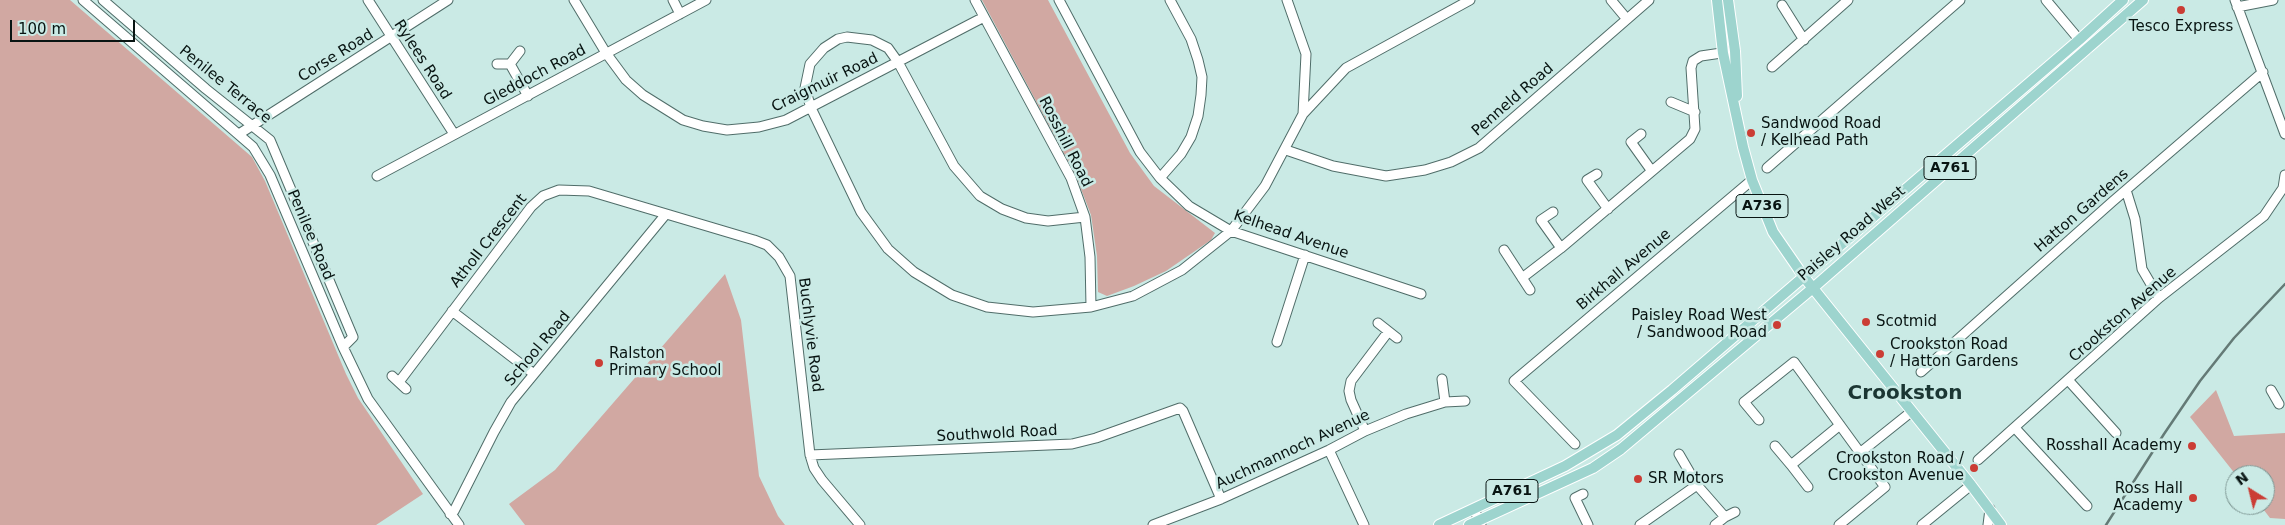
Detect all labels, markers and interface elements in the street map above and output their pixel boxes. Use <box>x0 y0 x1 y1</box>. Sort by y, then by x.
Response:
marker: Tesco Express <box>2175 4 2187 16</box>
scale bar <box>12 10 138 42</box>
street label: Rylees Road <box>390 17 454 103</box>
place label: Tesco Express <box>2129 18 2233 36</box>
text: 100 m <box>18 20 66 38</box>
street label: Corse Road <box>295 26 377 86</box>
street label: Gleddoch Road <box>481 41 589 111</box>
street label: Penilee Terrace <box>175 42 275 128</box>
street label: Craigmuir Road <box>769 49 881 117</box>
street label: Penneld Road <box>1469 60 1557 140</box>
street label: Rosshill Road <box>1035 94 1095 190</box>
place label: Sandwood Road / Kelhead Path <box>1761 115 1881 150</box>
marker: Sandwood Road / Kelhead Path <box>1745 127 1757 139</box>
road number: A761 <box>1924 156 1976 180</box>
street label: Hatton Gardens <box>2031 165 2133 257</box>
street label: Paisley Road West <box>1795 183 1909 285</box>
street label: Penilee Road <box>283 187 337 283</box>
street label: Atholl Crescent <box>447 191 531 291</box>
road number: A736 <box>1736 195 1788 218</box>
street label: Kelhead Avenue <box>1231 207 1351 263</box>
street label: Birkhall Avenue <box>1573 226 1675 314</box>
street label: Crookston Avenue <box>2066 264 2180 366</box>
street label: Buchlyvie Road <box>794 277 826 393</box>
place label: Paisley Road West / Sandwood Road <box>1631 307 1767 342</box>
street label: School Road <box>501 308 575 390</box>
place label: Scotmid <box>1876 313 1937 331</box>
marker: Scotmid <box>1860 316 1872 328</box>
marker: Paisley Road West / Sandwood Road <box>1771 319 1783 331</box>
place label: Crookston Road / Hatton Gardens <box>1890 336 2018 371</box>
place label: Ralston Primary School <box>609 345 722 380</box>
marker: Crookston Road / Hatton Gardens <box>1874 348 1886 360</box>
marker: Ralston Primary School <box>593 357 605 369</box>
district label: Crookston <box>1848 382 1962 406</box>
street label: Auchmannoch Avenue <box>1213 406 1373 494</box>
street label: Southwold Road <box>936 422 1058 446</box>
place label: Rosshall Academy <box>2046 437 2182 455</box>
marker: Rosshall Academy <box>2186 440 2198 452</box>
place label: Crookston Road / Crookston Avenue <box>1828 450 1964 485</box>
marker: Crookston Road / Crookston Avenue <box>1968 462 1980 474</box>
north arrow <box>2225 465 2275 515</box>
text: N <box>2232 469 2251 489</box>
place label: SR Motors <box>1648 470 1724 488</box>
marker: SR Motors <box>1632 473 1644 485</box>
road number: A761 <box>1486 480 1538 502</box>
place label: Ross Hall Academy <box>2113 480 2183 515</box>
marker: Ross Hall Academy <box>2187 492 2199 504</box>

